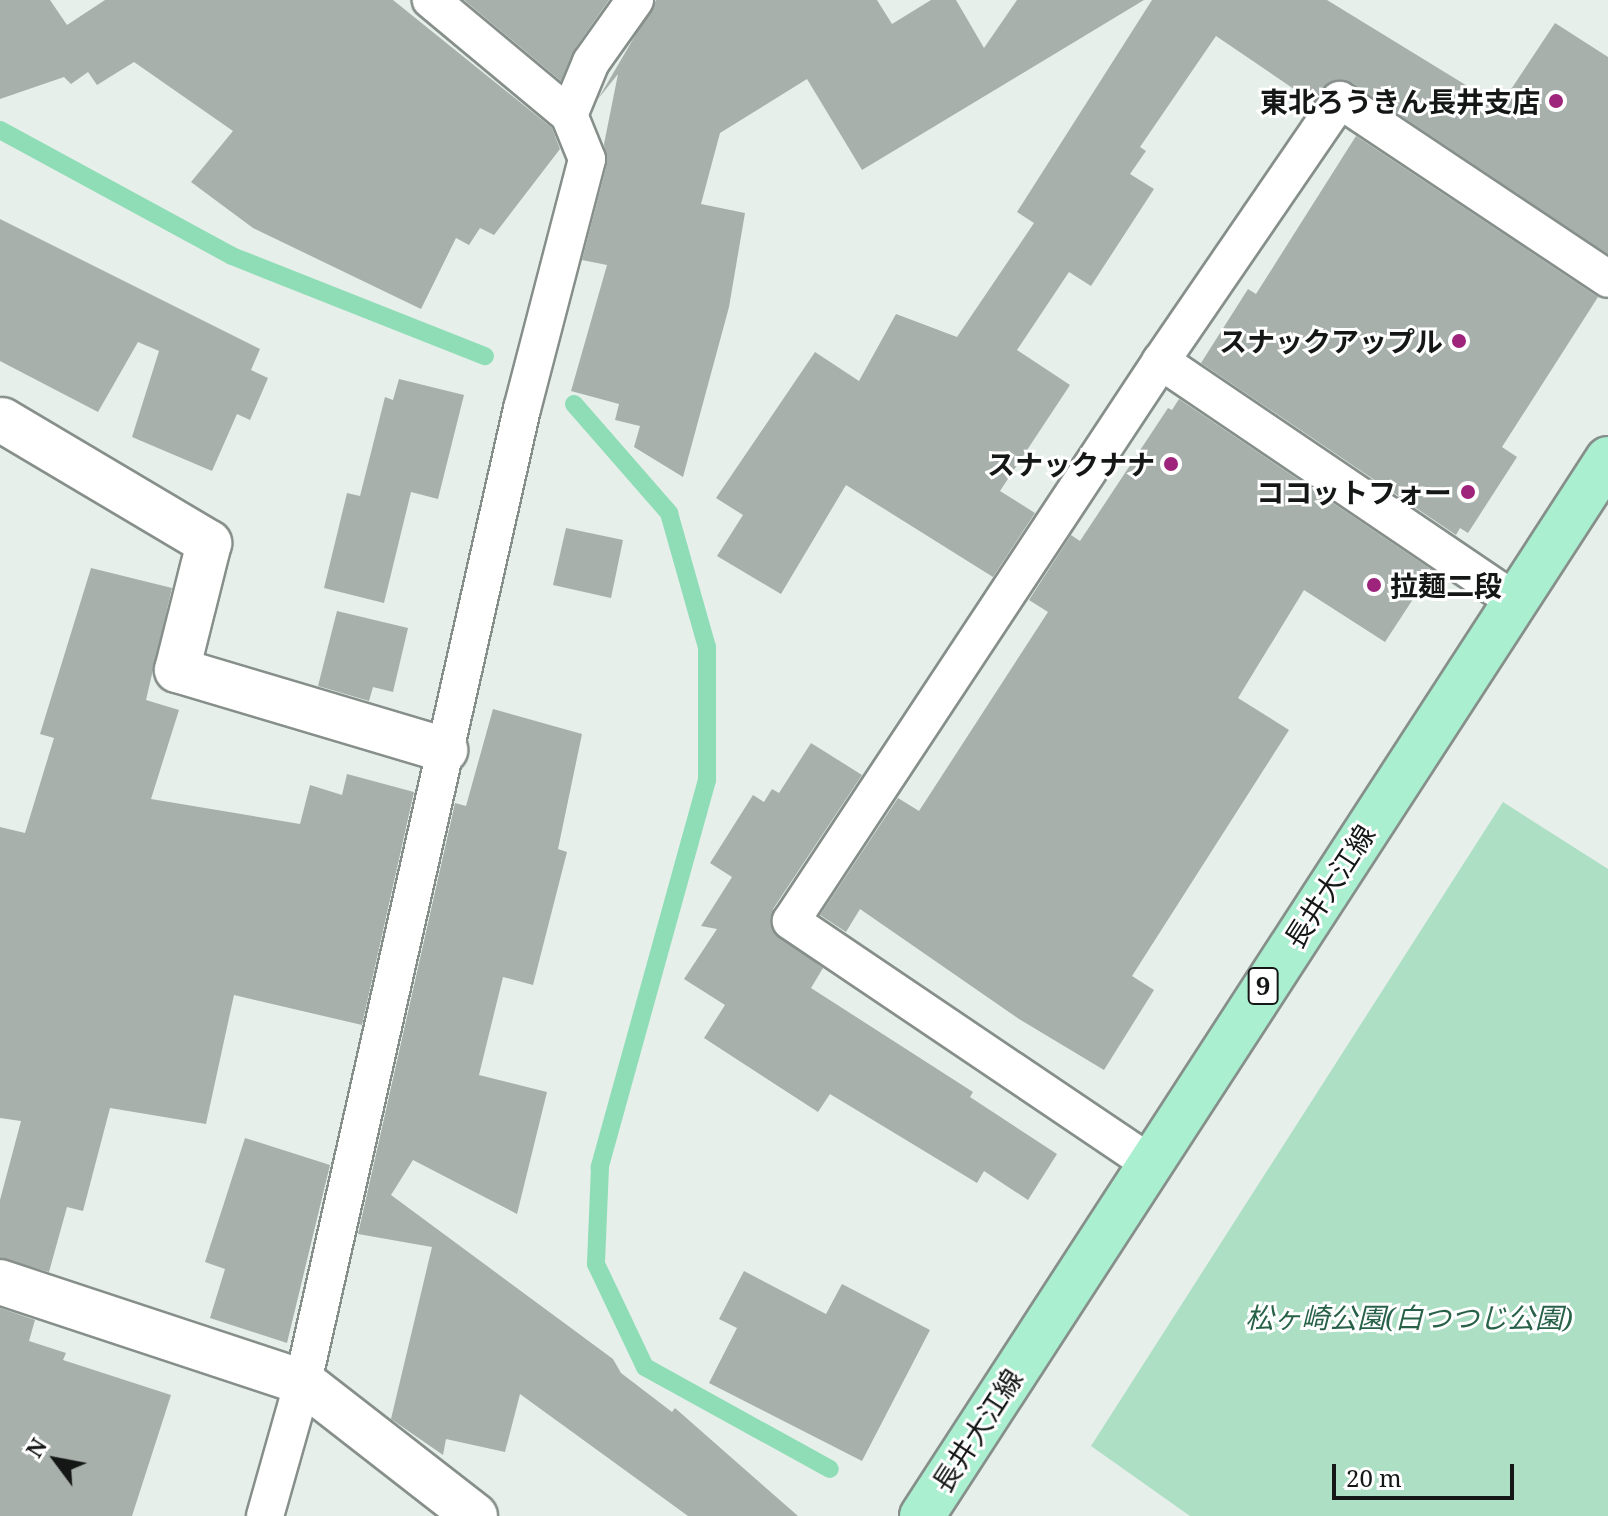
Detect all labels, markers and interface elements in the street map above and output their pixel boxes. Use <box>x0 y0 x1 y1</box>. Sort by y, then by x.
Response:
place label: 東北ろうきん長井支店 <box>1260 84 1540 118</box>
marker: 東北ろうきん長井支店 <box>1547 92 1565 110</box>
place label: スナックアップル <box>1219 324 1443 358</box>
marker: スナックアップル <box>1450 332 1468 350</box>
place label: スナックナナ <box>987 447 1155 481</box>
marker: スナックナナ <box>1162 455 1180 473</box>
place label: ココットフォー <box>1256 475 1452 509</box>
marker: ココットフォー <box>1459 483 1477 501</box>
place label: 拉麺二段 <box>1390 568 1502 602</box>
marker: 拉麺二段 <box>1365 576 1383 594</box>
street label: 長井大江線 <box>1277 818 1381 954</box>
road number: 9 <box>1247 964 1279 1008</box>
park label: 松ヶ崎公園(白つつじ公園) <box>1245 1300 1573 1334</box>
street label: 長井大江線 <box>925 1362 1029 1498</box>
north arrow <box>16 1420 96 1500</box>
text: N <box>18 1432 53 1463</box>
scale bar <box>1336 1448 1518 1498</box>
text: 20 m <box>1346 1461 1402 1494</box>

